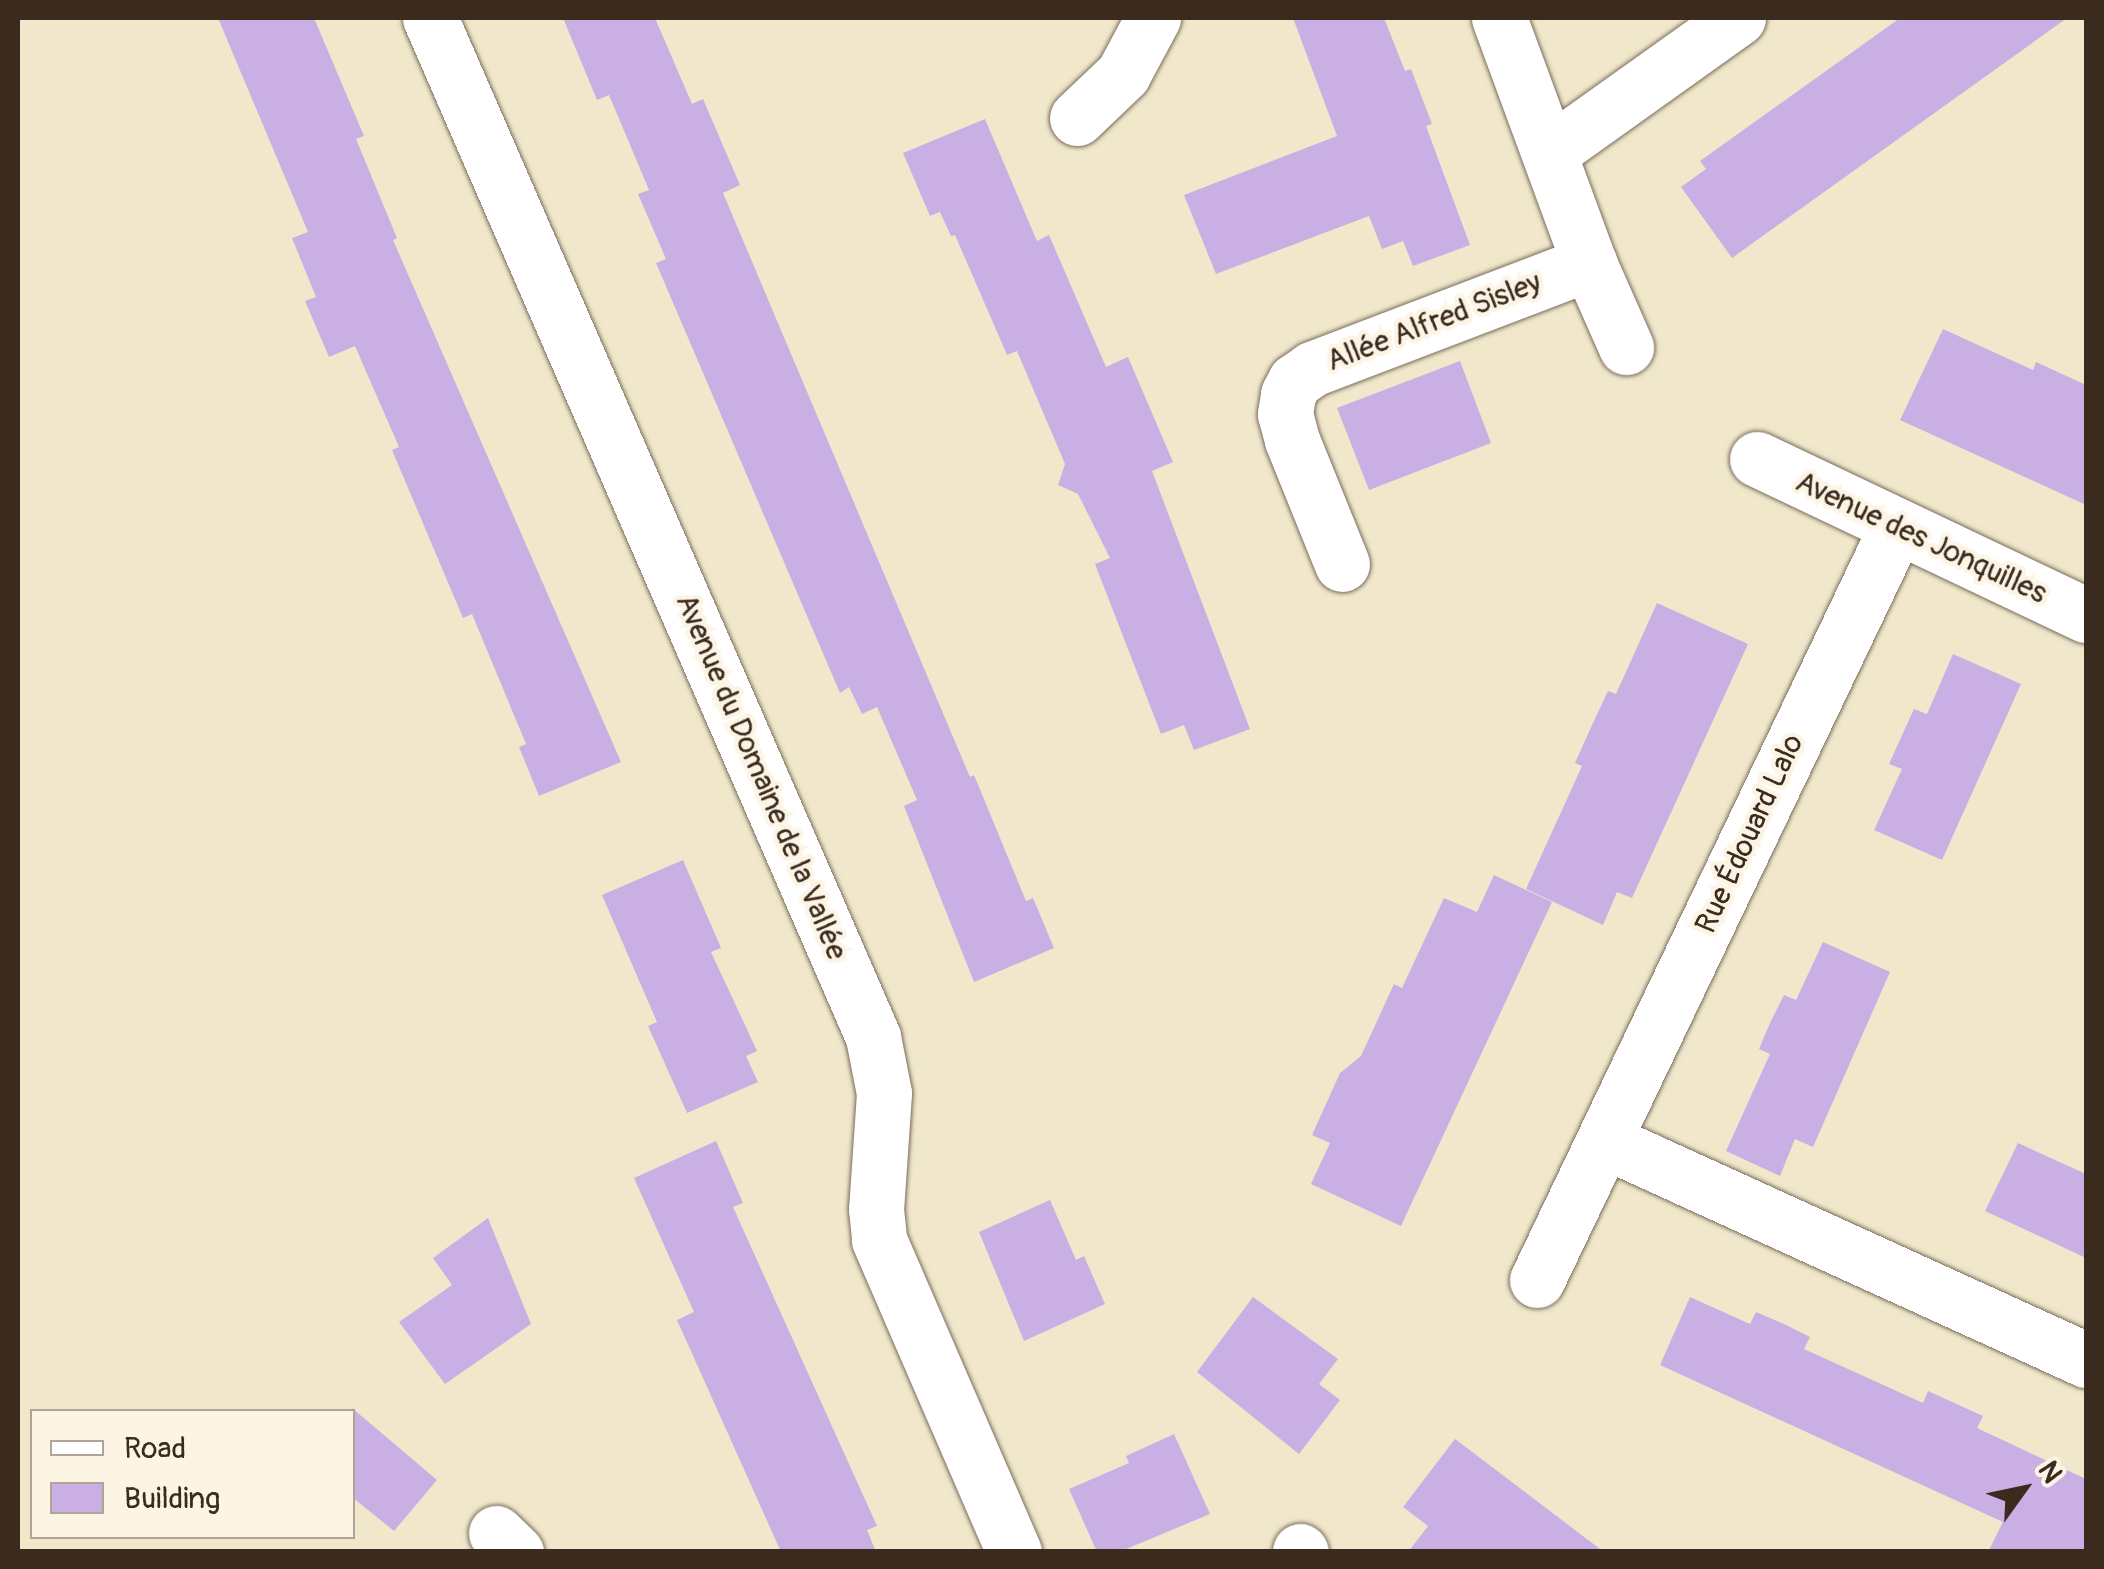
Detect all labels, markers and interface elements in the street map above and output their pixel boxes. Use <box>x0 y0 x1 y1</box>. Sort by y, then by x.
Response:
street label: Allée Alfred Sisley <box>1322 265 1546 379</box>
street label: Avenue des Jonquilles <box>1790 464 2052 612</box>
street label: Avenue du Domaine de la Vallée <box>667 589 855 965</box>
street label: Rue Édouard Lalo <box>1688 729 1812 939</box>
legend <box>30 1409 355 1539</box>
text: Road <box>124 1430 186 1467</box>
north arrow <box>1974 1439 2074 1539</box>
text: N <box>2030 1455 2069 1490</box>
text: Building <box>124 1480 220 1517</box>

